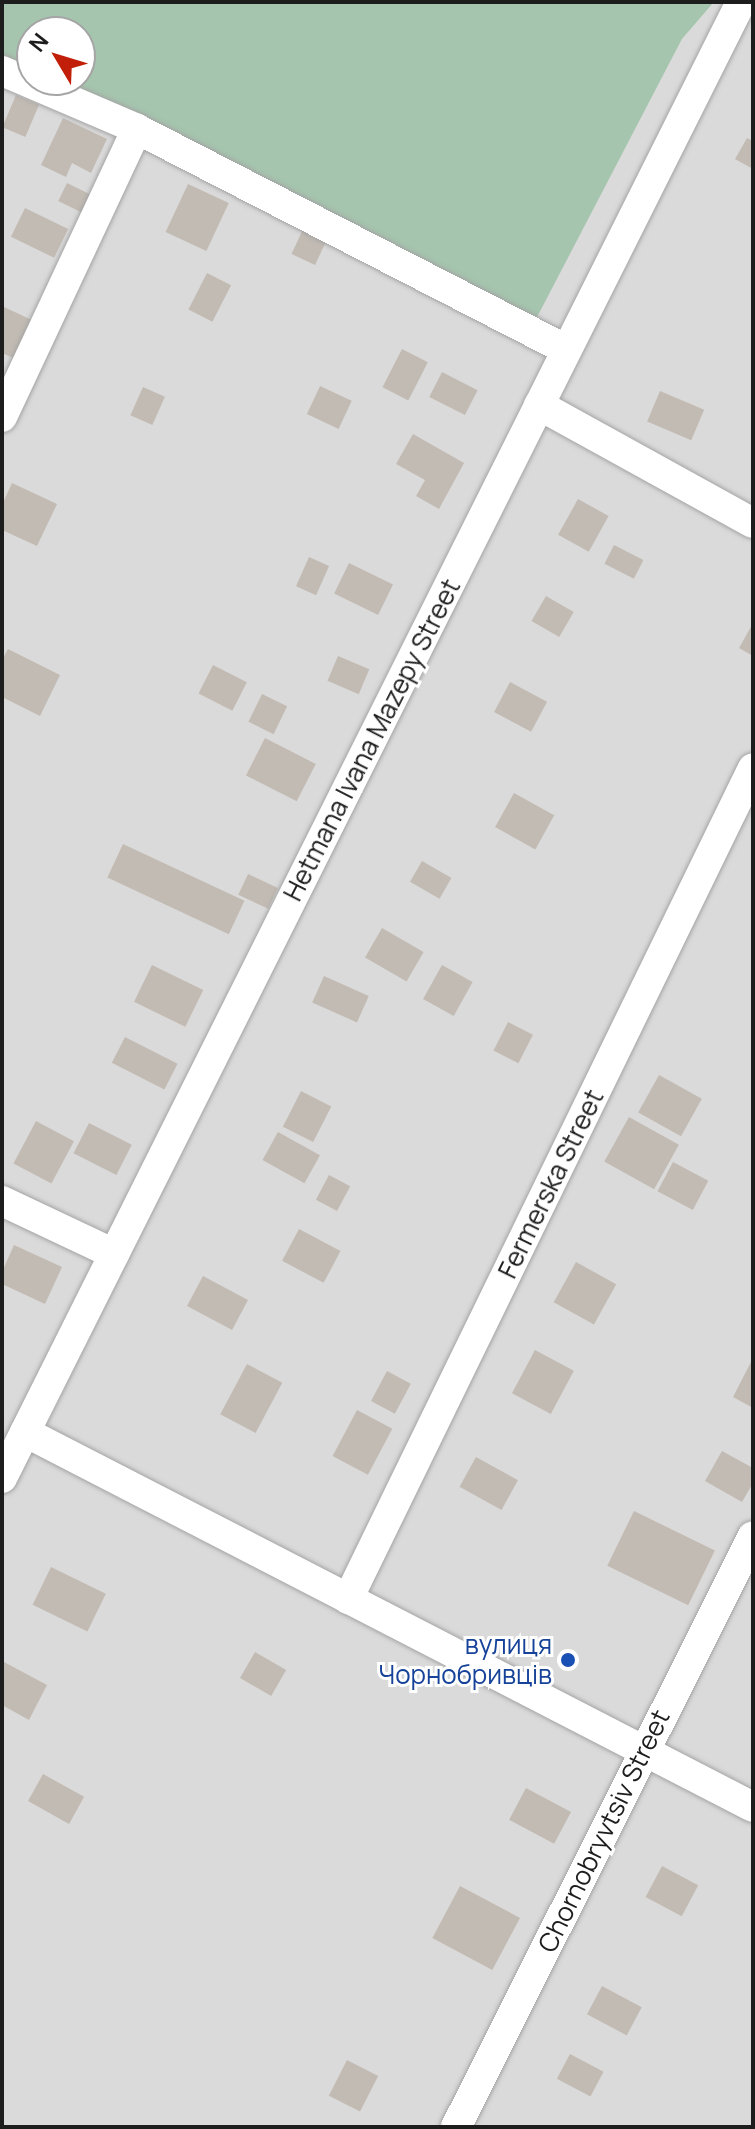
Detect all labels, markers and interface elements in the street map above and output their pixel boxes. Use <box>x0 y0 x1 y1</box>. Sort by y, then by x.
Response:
north arrow <box>16 16 96 96</box>
text: N <box>22 27 55 58</box>
street label: Hetmana Ivana Mazepy Street <box>277 574 467 906</box>
street label: Fermerska Street <box>492 1085 610 1283</box>
place label: вулиця Чорнобривців <box>378 1629 552 1690</box>
marker: вулиця Чорнобривців <box>559 1651 577 1669</box>
street label: Chornobryvtsiv Street <box>532 1705 676 1957</box>

